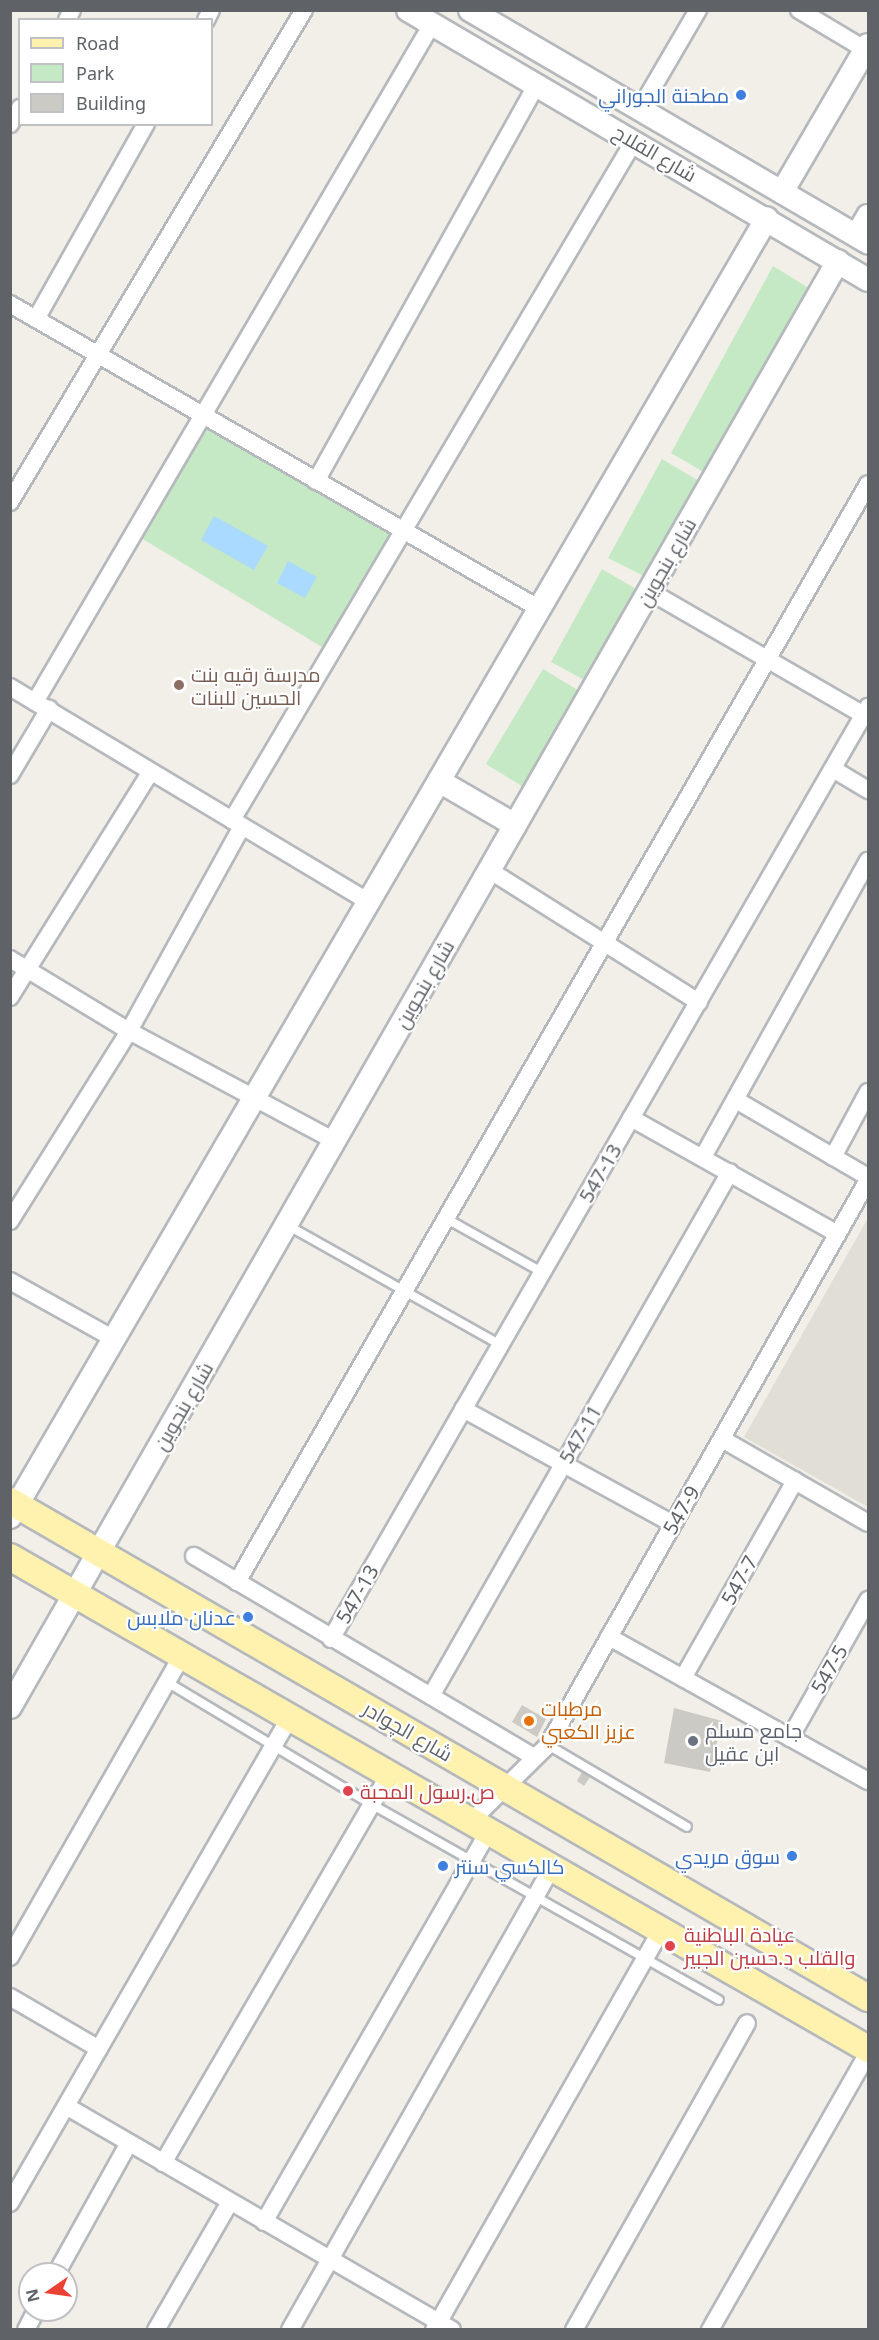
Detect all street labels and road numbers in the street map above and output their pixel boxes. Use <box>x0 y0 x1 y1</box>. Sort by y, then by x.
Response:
street label: شارع الفلاح <box>609 119 701 187</box>
street label: شارع بنجوين <box>631 514 701 610</box>
street label: شارع بنجوين <box>389 936 459 1032</box>
street label: 547-13 <box>574 1139 626 1207</box>
street label: شارع بنجوين <box>148 1358 218 1454</box>
street label: 547-11 <box>554 1400 606 1468</box>
street label: 547-9 <box>658 1481 704 1539</box>
street label: 547-7 <box>716 1551 762 1609</box>
street label: 547-13 <box>331 1560 383 1628</box>
street label: 547-5 <box>806 1640 852 1698</box>
street label: شارع الچوادر <box>359 1696 457 1766</box>

